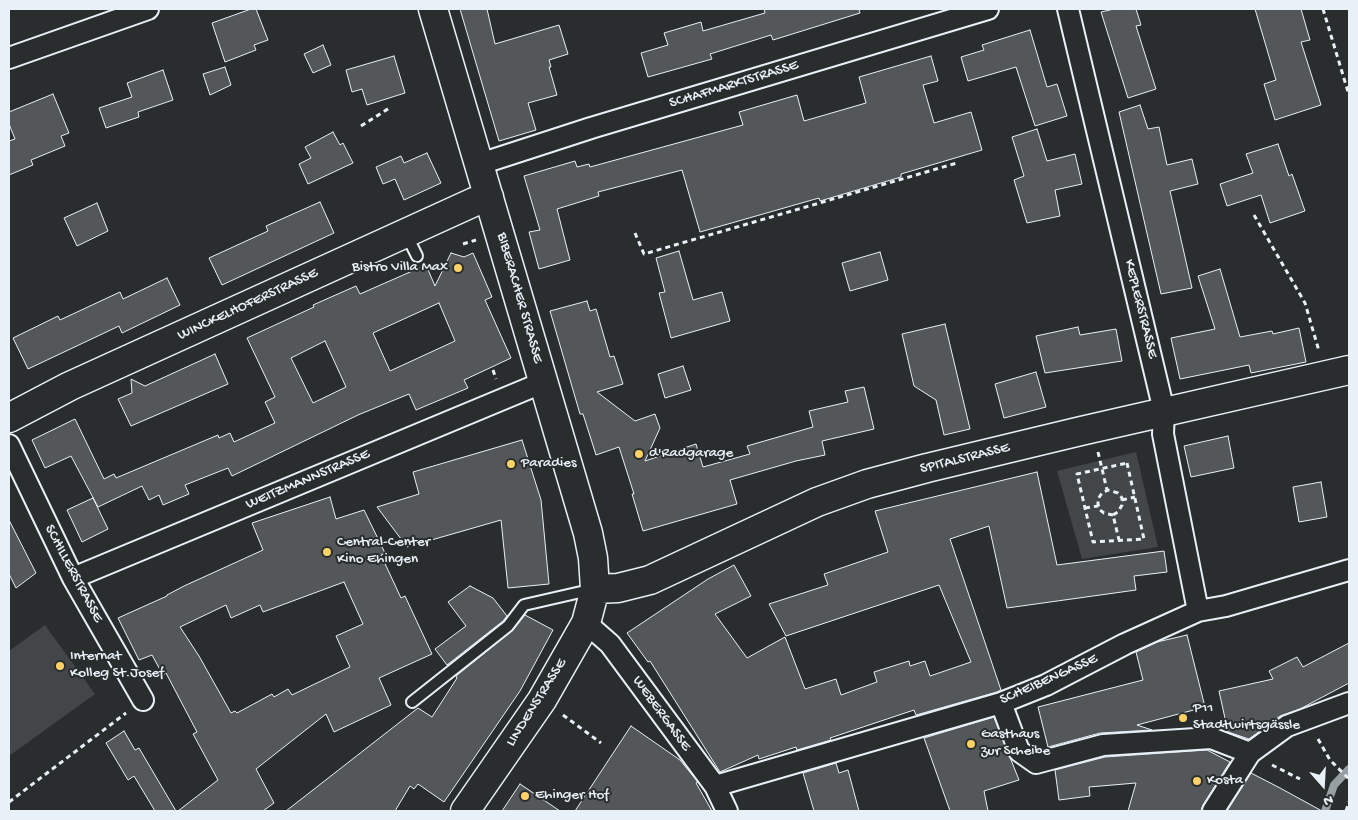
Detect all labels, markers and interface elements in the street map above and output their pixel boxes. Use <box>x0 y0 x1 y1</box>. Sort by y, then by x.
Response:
street label: SCHAFMARKTSTRASSE <box>667 57 801 113</box>
street label: BIBERACHER STRASSE <box>492 231 546 365</box>
street label: KEPLERSTRASSE <box>1119 258 1161 360</box>
place label: Bistro Villa Max <box>352 259 448 277</box>
marker: Bistro Villa Max <box>452 262 464 274</box>
street label: WINCKELHOFERSTRASSE <box>175 265 321 345</box>
street label: SPITALSTRASSE <box>918 439 1012 479</box>
place label: d'Radgarage <box>649 445 733 463</box>
street label: WEITZMANNSTRASSE <box>243 446 373 514</box>
marker: d'Radgarage <box>633 448 645 460</box>
place label: Paradies <box>521 455 577 473</box>
marker: Paradies <box>505 458 517 470</box>
street label: SCHILLERSTRASSE <box>40 522 106 626</box>
place label: Central-Center Kino Ehingen <box>337 534 430 569</box>
marker: Central-Center Kino Ehingen <box>321 546 333 558</box>
place label: Internat Kolleg St.Josef <box>70 648 164 683</box>
street label: SCHEIBENGASSE <box>997 650 1101 710</box>
street label: LINDENSTRASSE <box>503 656 571 750</box>
marker: Internat Kolleg St.Josef <box>54 660 66 672</box>
street label: WEBERGASSE <box>628 673 694 755</box>
place label: P11 Stadtwirtsgässle <box>1193 700 1300 735</box>
marker: P11 Stadtwirtsgässle <box>1177 712 1189 724</box>
place label: Gasthaus zur Scheibe <box>981 726 1050 761</box>
marker: Gasthaus zur Scheibe <box>965 738 977 750</box>
north arrow <box>1298 760 1348 810</box>
place label: Kosta <box>1207 772 1243 790</box>
marker: Kosta <box>1191 775 1203 787</box>
place label: Ehinger Hof <box>535 787 609 805</box>
marker: Ehinger Hof <box>519 790 531 802</box>
text: N <box>1321 790 1335 809</box>

